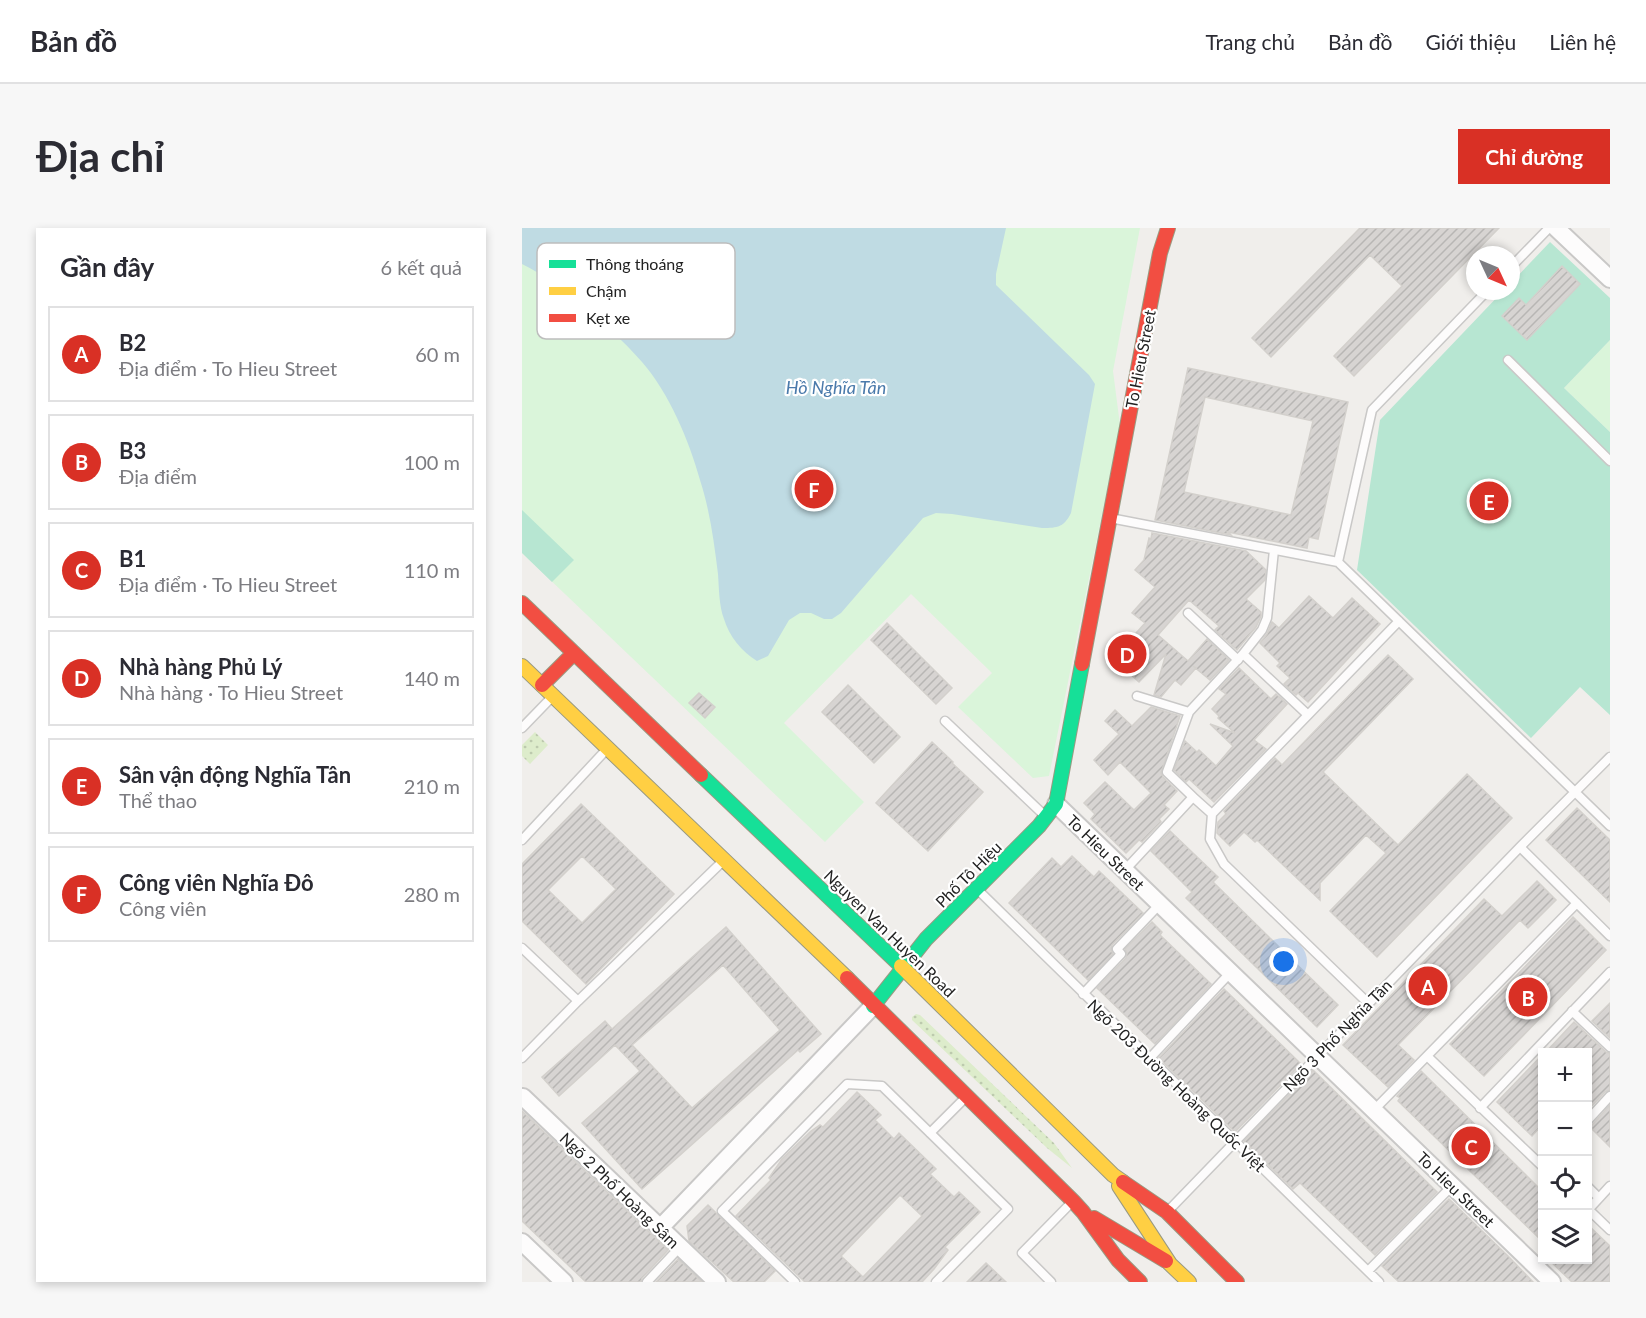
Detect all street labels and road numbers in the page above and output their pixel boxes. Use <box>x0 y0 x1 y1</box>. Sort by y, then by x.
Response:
street label: To Hieu Street <box>1121 308 1159 410</box>
street label: To Hieu Street <box>1063 810 1149 894</box>
street label: Phố Tô Hiệu <box>931 837 1005 911</box>
street label: Nguyen Van Huyen Road <box>821 865 959 1001</box>
street label: Ngõ 3 Phố Nghĩa Tân <box>1279 975 1395 1095</box>
street label: Ngõ 203 Đường Hoàng Quốc Việt <box>1084 995 1270 1175</box>
street label: Ngõ 2 Phố Hoàng Sâm <box>556 1128 684 1252</box>
street label: To Hieu Street <box>1413 1147 1499 1231</box>

